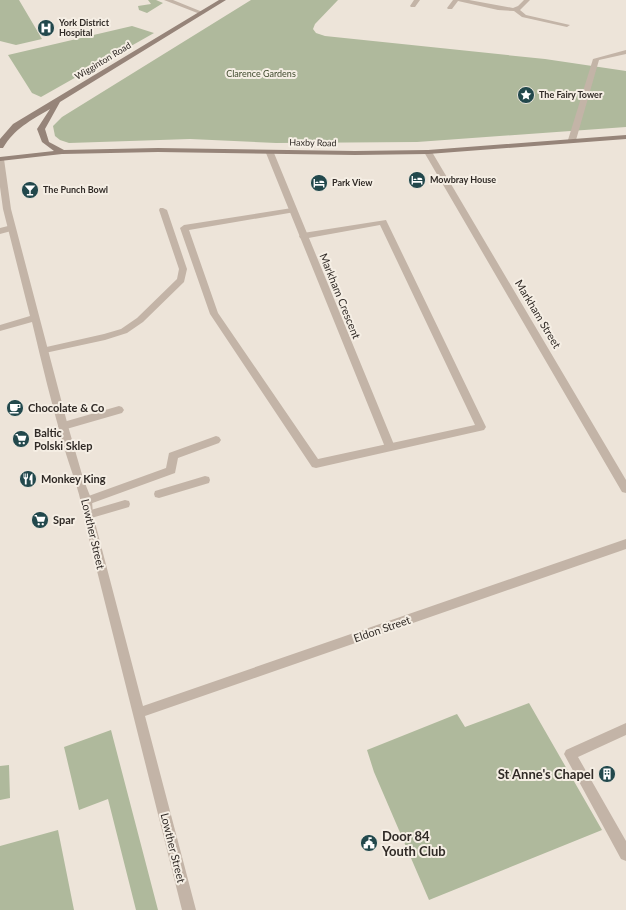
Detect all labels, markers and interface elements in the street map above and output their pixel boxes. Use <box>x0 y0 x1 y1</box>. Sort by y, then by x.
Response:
place label: York District Hospital <box>58 17 110 38</box>
hospital icon: York District Hospital <box>36 18 56 38</box>
street label: Wigginton Road <box>73 40 133 82</box>
park label: Clarence Gardens <box>226 68 296 79</box>
place icon: The Fairy Tower <box>516 85 536 105</box>
place label: The Fairy Tower <box>539 89 603 100</box>
street label: Haxby Road <box>289 137 337 148</box>
hotel icon: Mowbray House <box>407 170 427 190</box>
hotel icon: Park View <box>309 173 329 193</box>
place label: Mowbray House <box>430 174 496 185</box>
place label: Park View <box>332 177 373 188</box>
bar icon: The Punch Bowl <box>20 180 40 200</box>
place label: The Punch Bowl <box>43 184 108 195</box>
street label: Markham Crescent <box>317 251 364 341</box>
street label: Markham Street <box>513 277 564 350</box>
cafe icon: Chocolate & Co <box>5 398 25 418</box>
place label: Chocolate & Co <box>28 401 104 414</box>
place label: Baltic Polski Sklep <box>34 426 92 452</box>
supermarket icon: Baltic Polski Sklep <box>11 429 31 449</box>
restaurant icon: Monkey King <box>18 469 38 489</box>
place label: Monkey King <box>41 472 106 485</box>
street label: Lowther Street <box>79 498 108 570</box>
supermarket icon: Spar <box>30 510 50 530</box>
place label: Spar <box>53 513 76 526</box>
street label: Eldon Street <box>352 613 412 644</box>
building icon: St Anne's Chapel <box>597 764 617 784</box>
place label: St Anne's Chapel <box>498 766 594 782</box>
street label: Lowther Street <box>159 812 188 884</box>
place label: Door 84 Youth Club <box>381 828 446 859</box>
public building icon: Door 84 Youth Club <box>359 833 379 853</box>

